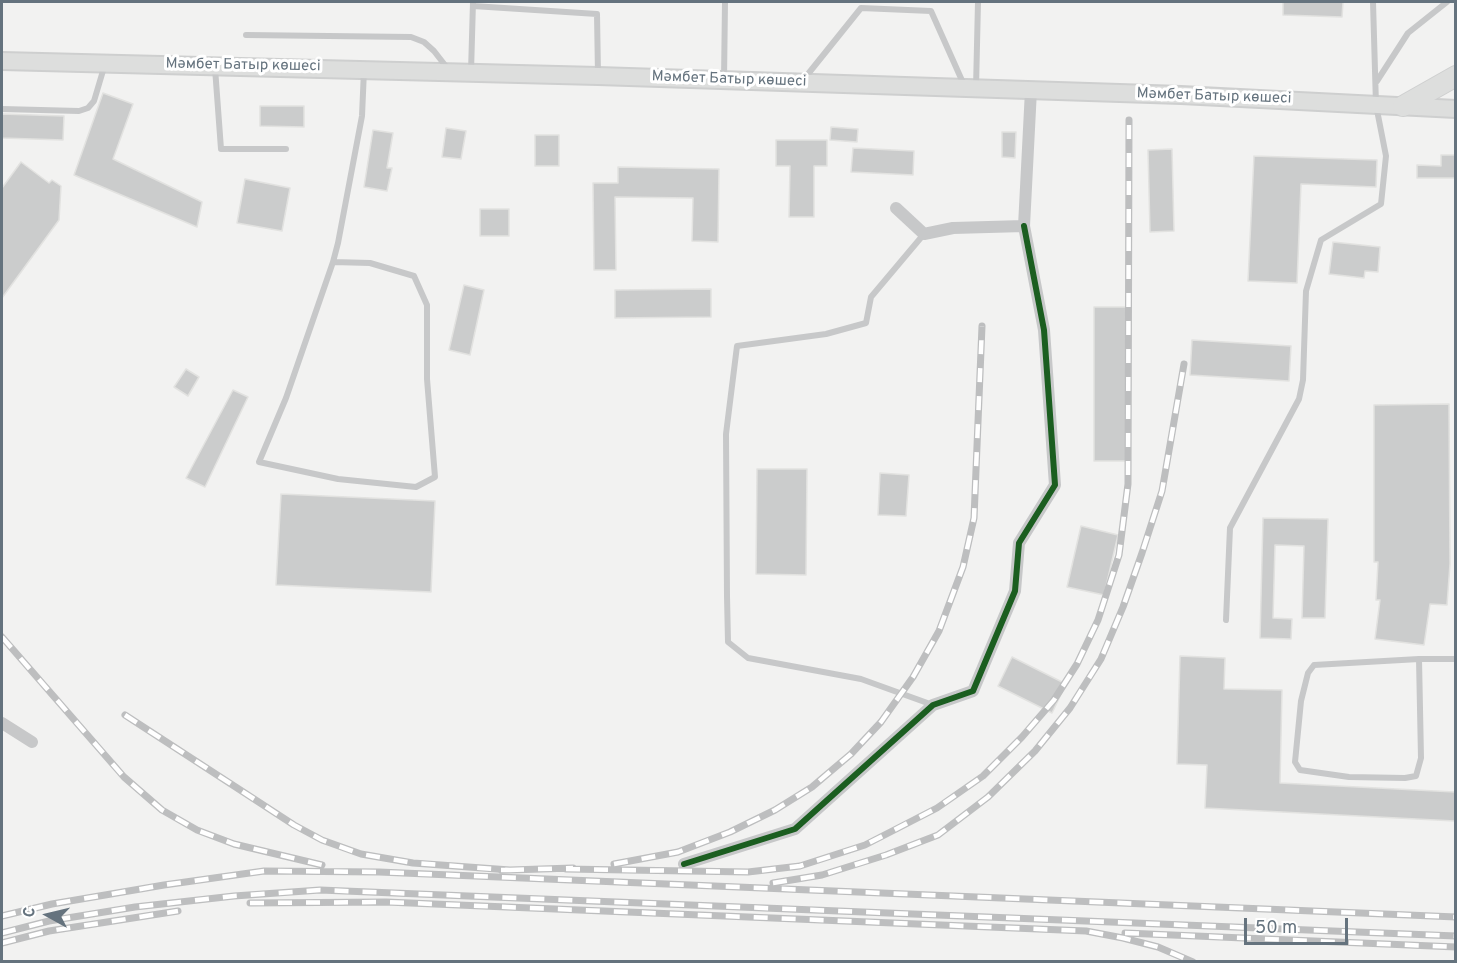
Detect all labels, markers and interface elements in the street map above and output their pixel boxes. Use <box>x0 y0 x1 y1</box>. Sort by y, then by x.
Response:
street label: Мәмбет Батыр көшесі <box>165 56 321 76</box>
street label: Мәмбет Батыр көшесі <box>651 68 807 92</box>
street label: Мәмбет Батыр көшесі <box>1136 85 1292 109</box>
north arrow <box>18 885 78 945</box>
text: С <box>20 906 41 919</box>
scale bar <box>1247 906 1350 944</box>
text: 50 m <box>1255 917 1297 940</box>

